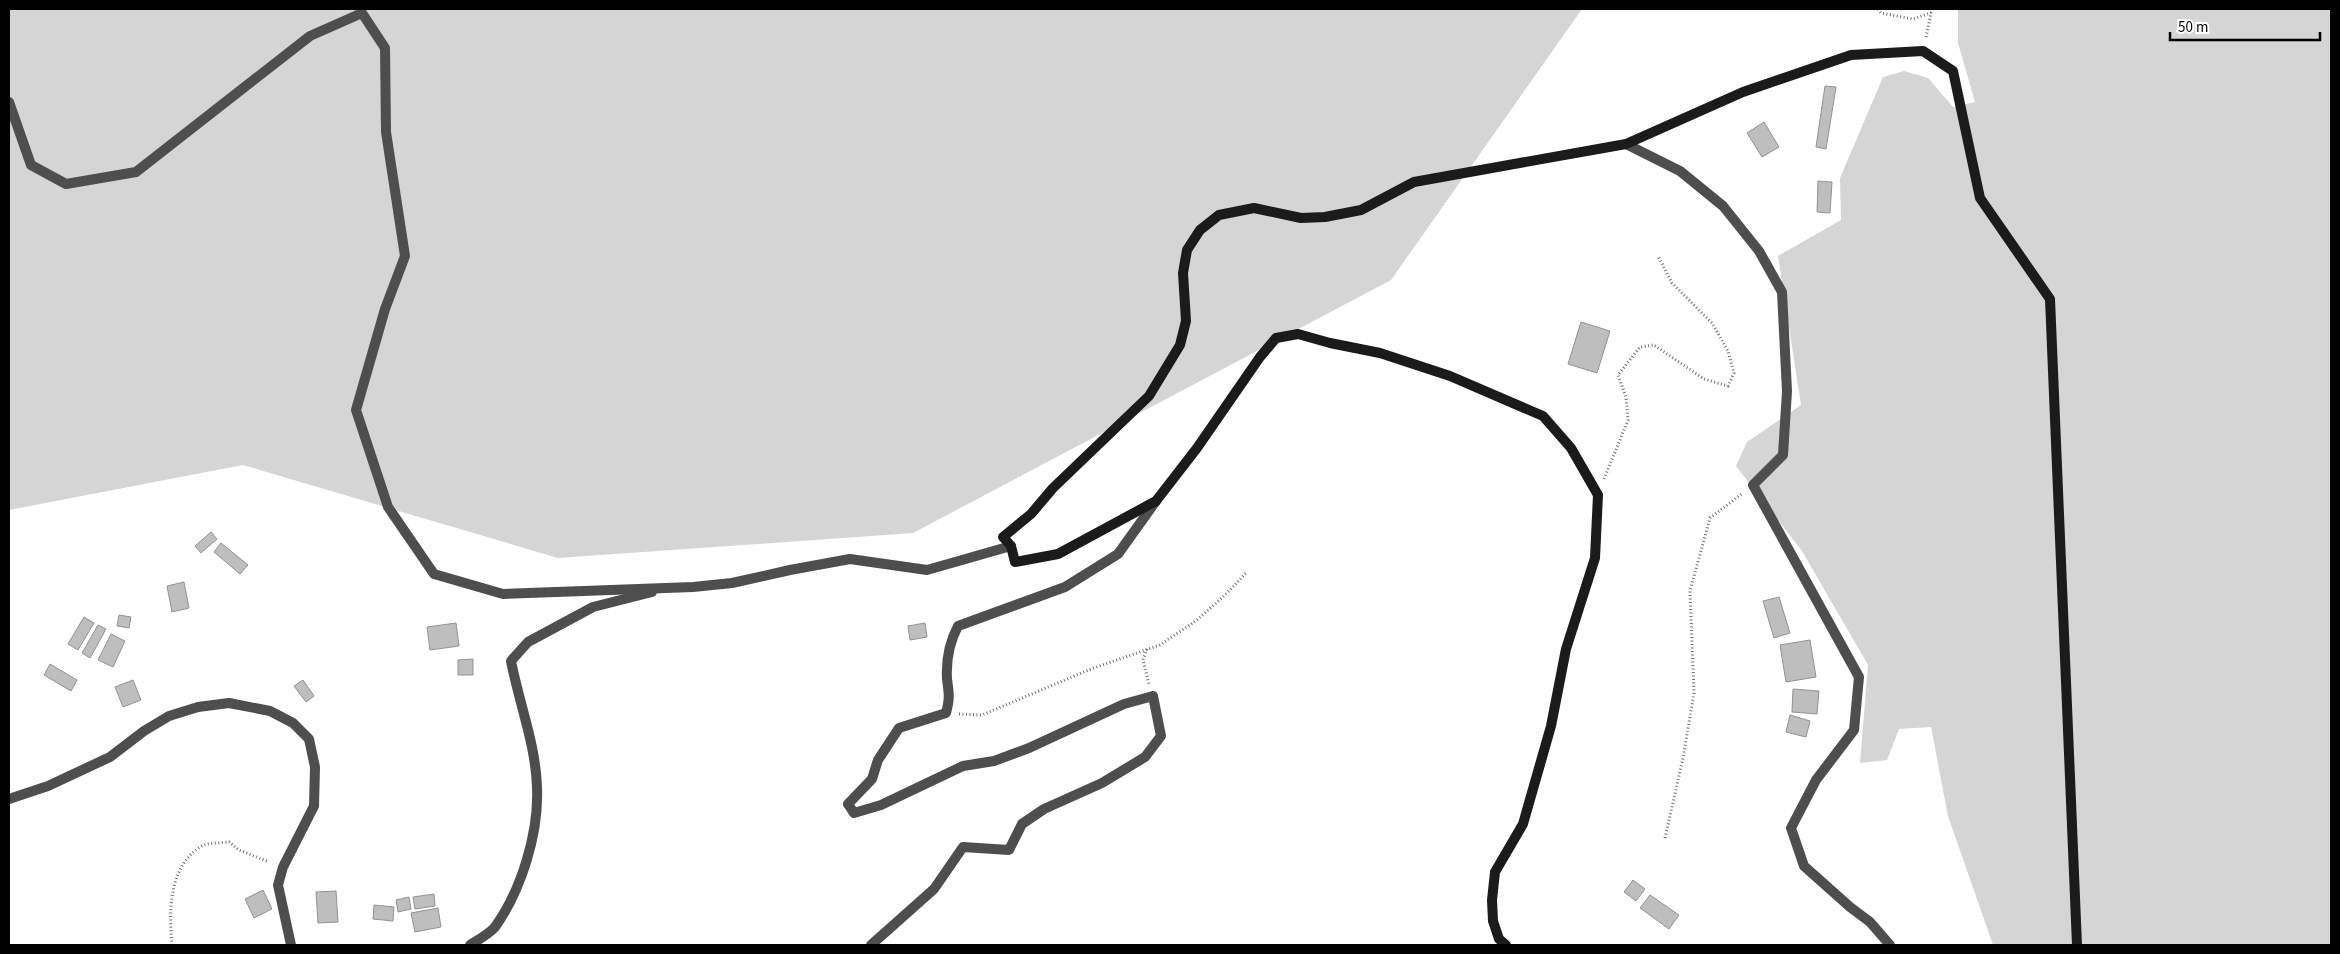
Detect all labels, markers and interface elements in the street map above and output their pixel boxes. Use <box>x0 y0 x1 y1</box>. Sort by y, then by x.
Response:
scale bar <box>2170 10 2320 42</box>
text: 50 m <box>2178 17 2208 38</box>

